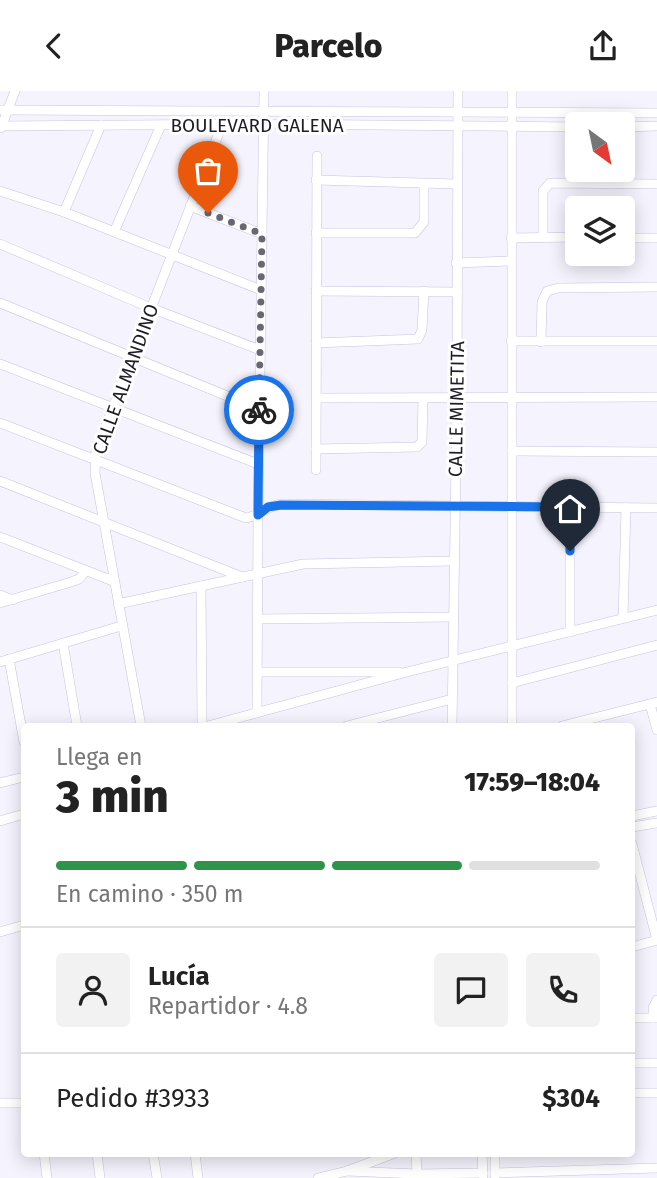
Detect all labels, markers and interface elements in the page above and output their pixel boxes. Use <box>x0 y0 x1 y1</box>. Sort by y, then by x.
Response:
icon: back <box>35 27 73 65</box>
text: Parcelo <box>275 27 382 65</box>
icon: share <box>584 27 622 65</box>
north arrow <box>565 112 635 182</box>
map controls <box>565 112 635 266</box>
street label: BOULEVARD GALENA <box>170 114 344 137</box>
pin <box>178 141 238 213</box>
icon: bag <box>189 152 227 190</box>
button: layers <box>565 196 635 266</box>
street label: CALLE ALMANDINO <box>88 301 163 458</box>
street label: CALLE MIMETITA <box>444 341 469 477</box>
courier <box>224 375 294 445</box>
icon: bike <box>240 391 278 429</box>
pin <box>540 479 600 551</box>
icon: home <box>551 490 589 528</box>
text: Llega en <box>56 743 142 771</box>
text: 17:59–18:04 <box>464 767 600 798</box>
text: 3 min <box>56 769 169 824</box>
text: En camino · 350 m <box>56 880 243 908</box>
button: person <box>56 953 130 1027</box>
button: chat <box>434 953 508 1027</box>
button: phone <box>526 953 600 1027</box>
text: Lucía <box>148 961 210 992</box>
text: Repartidor · 4.8 <box>148 992 308 1020</box>
text: Pedido #3933 <box>56 1083 210 1114</box>
text: $304 <box>542 1083 600 1114</box>

